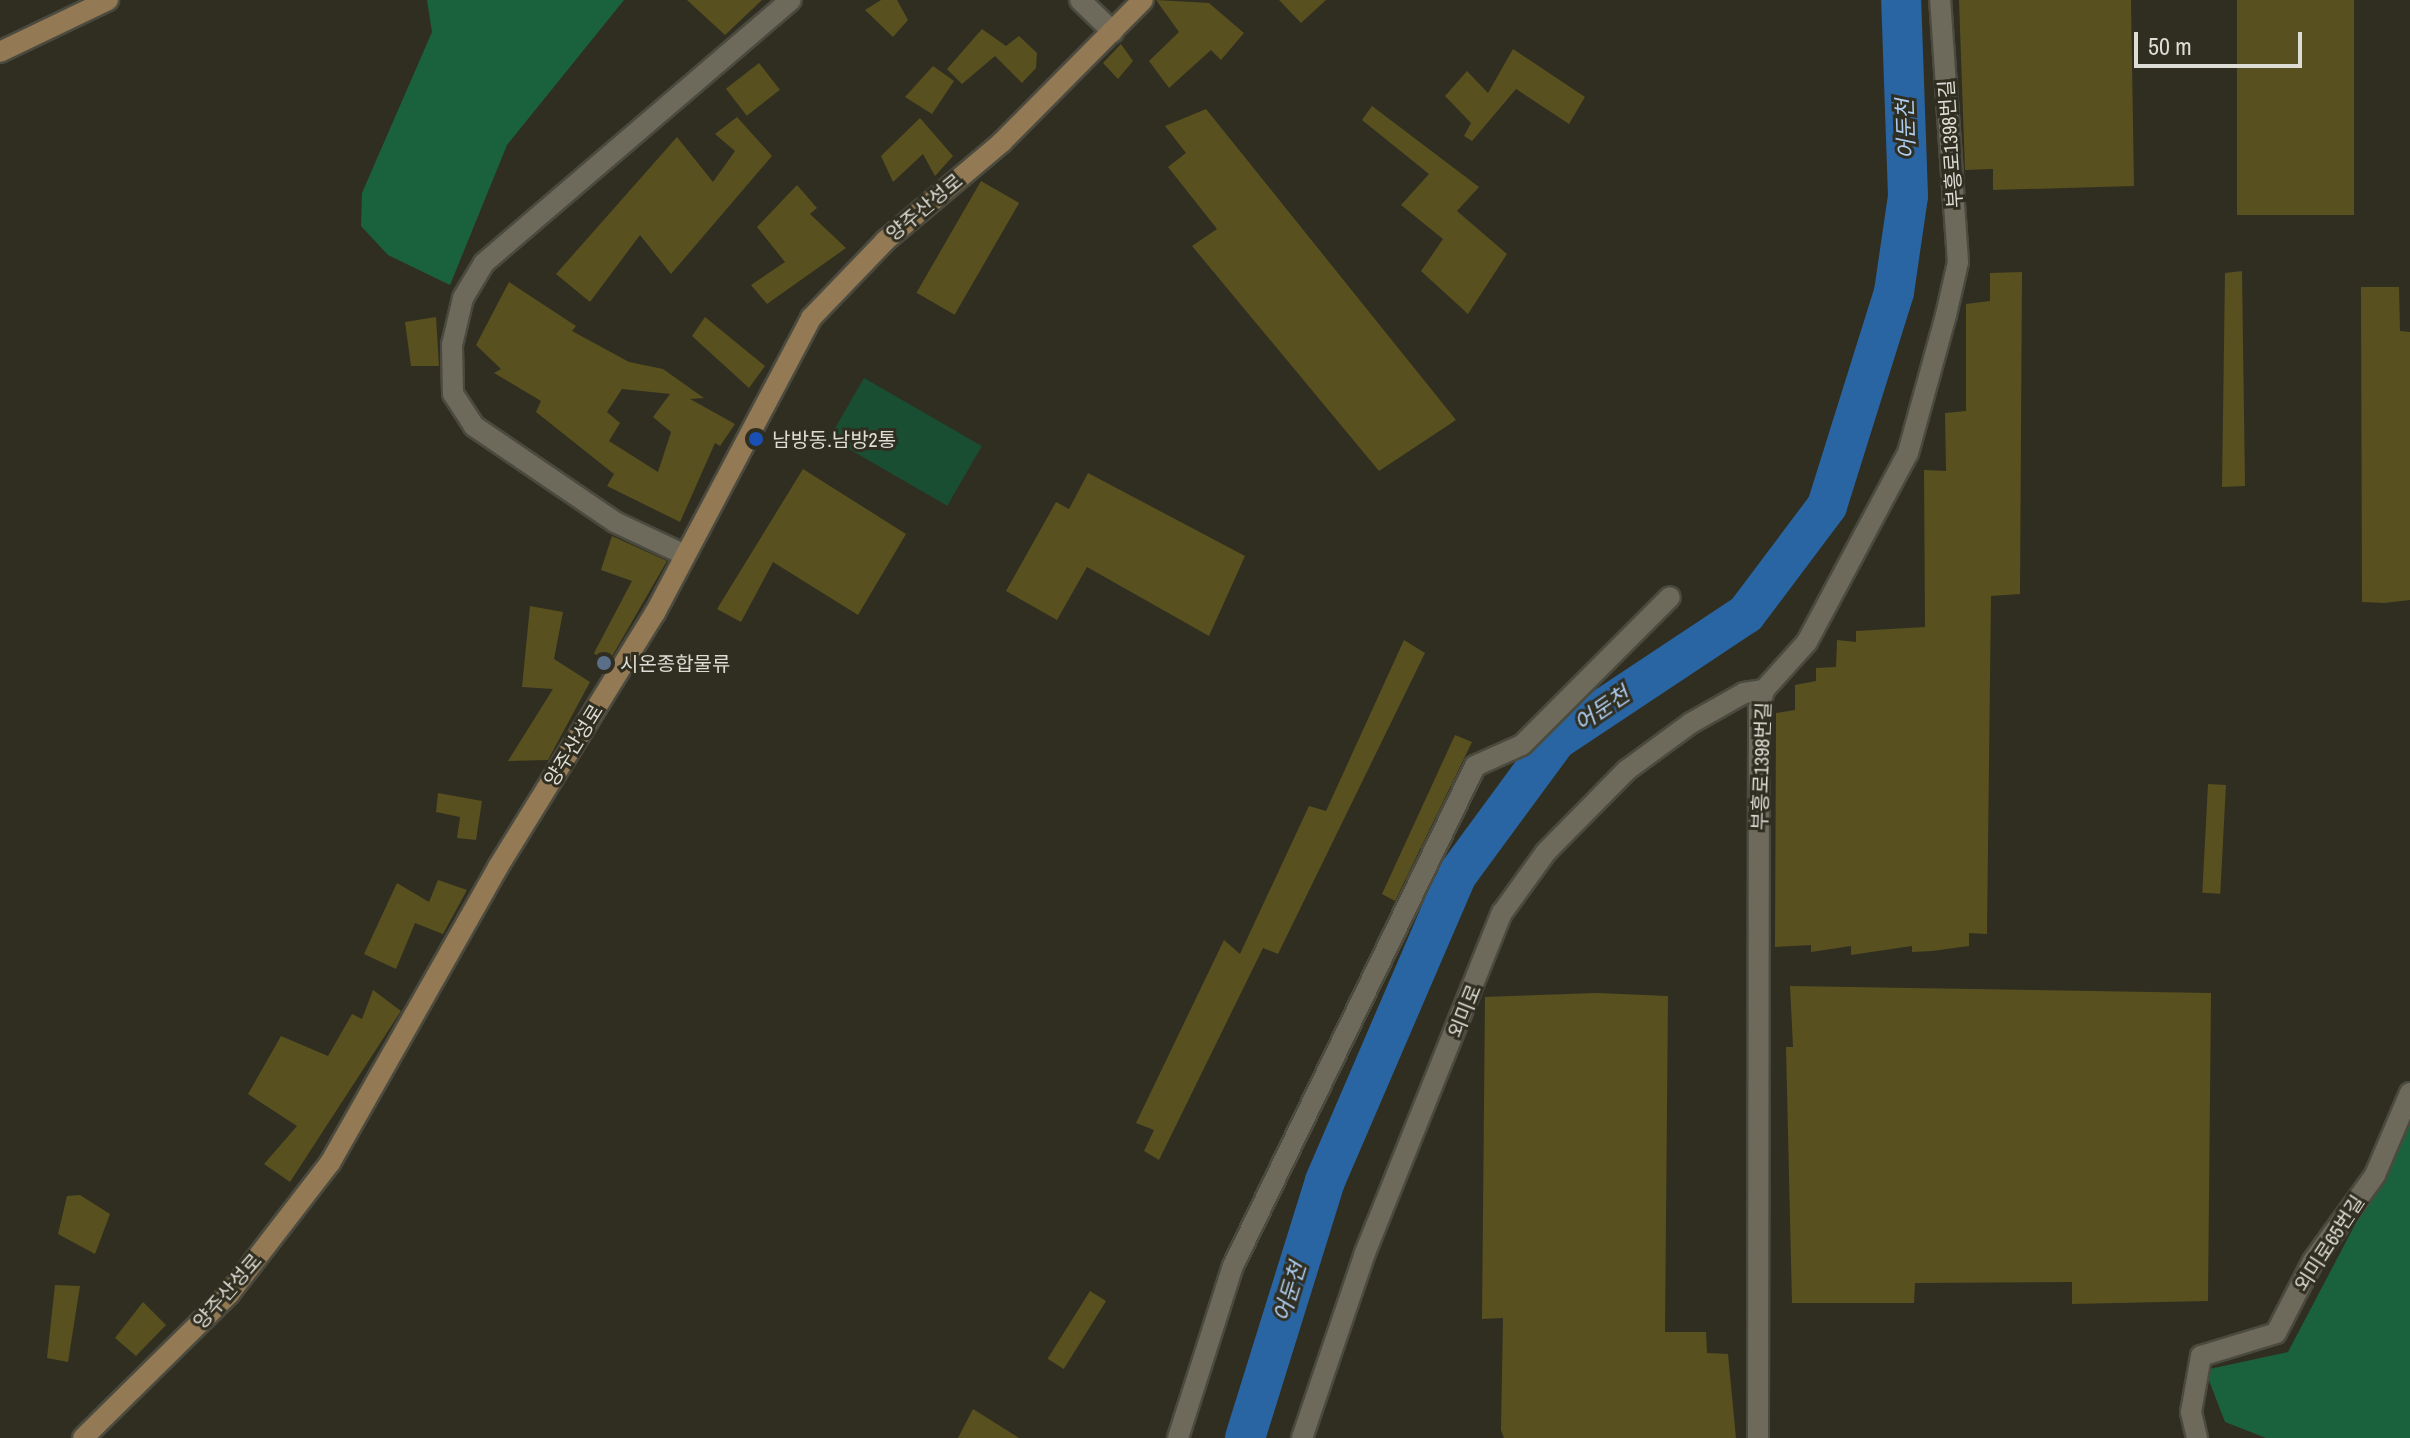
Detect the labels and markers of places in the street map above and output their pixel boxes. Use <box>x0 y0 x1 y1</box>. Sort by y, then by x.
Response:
place label: 남방동.남방2통 <box>772 427 896 451</box>
marker: 남방동.남방2통 <box>747 430 765 448</box>
place label: 시온종합물류 <box>620 651 730 675</box>
marker: 시온종합물류 <box>595 654 613 672</box>

